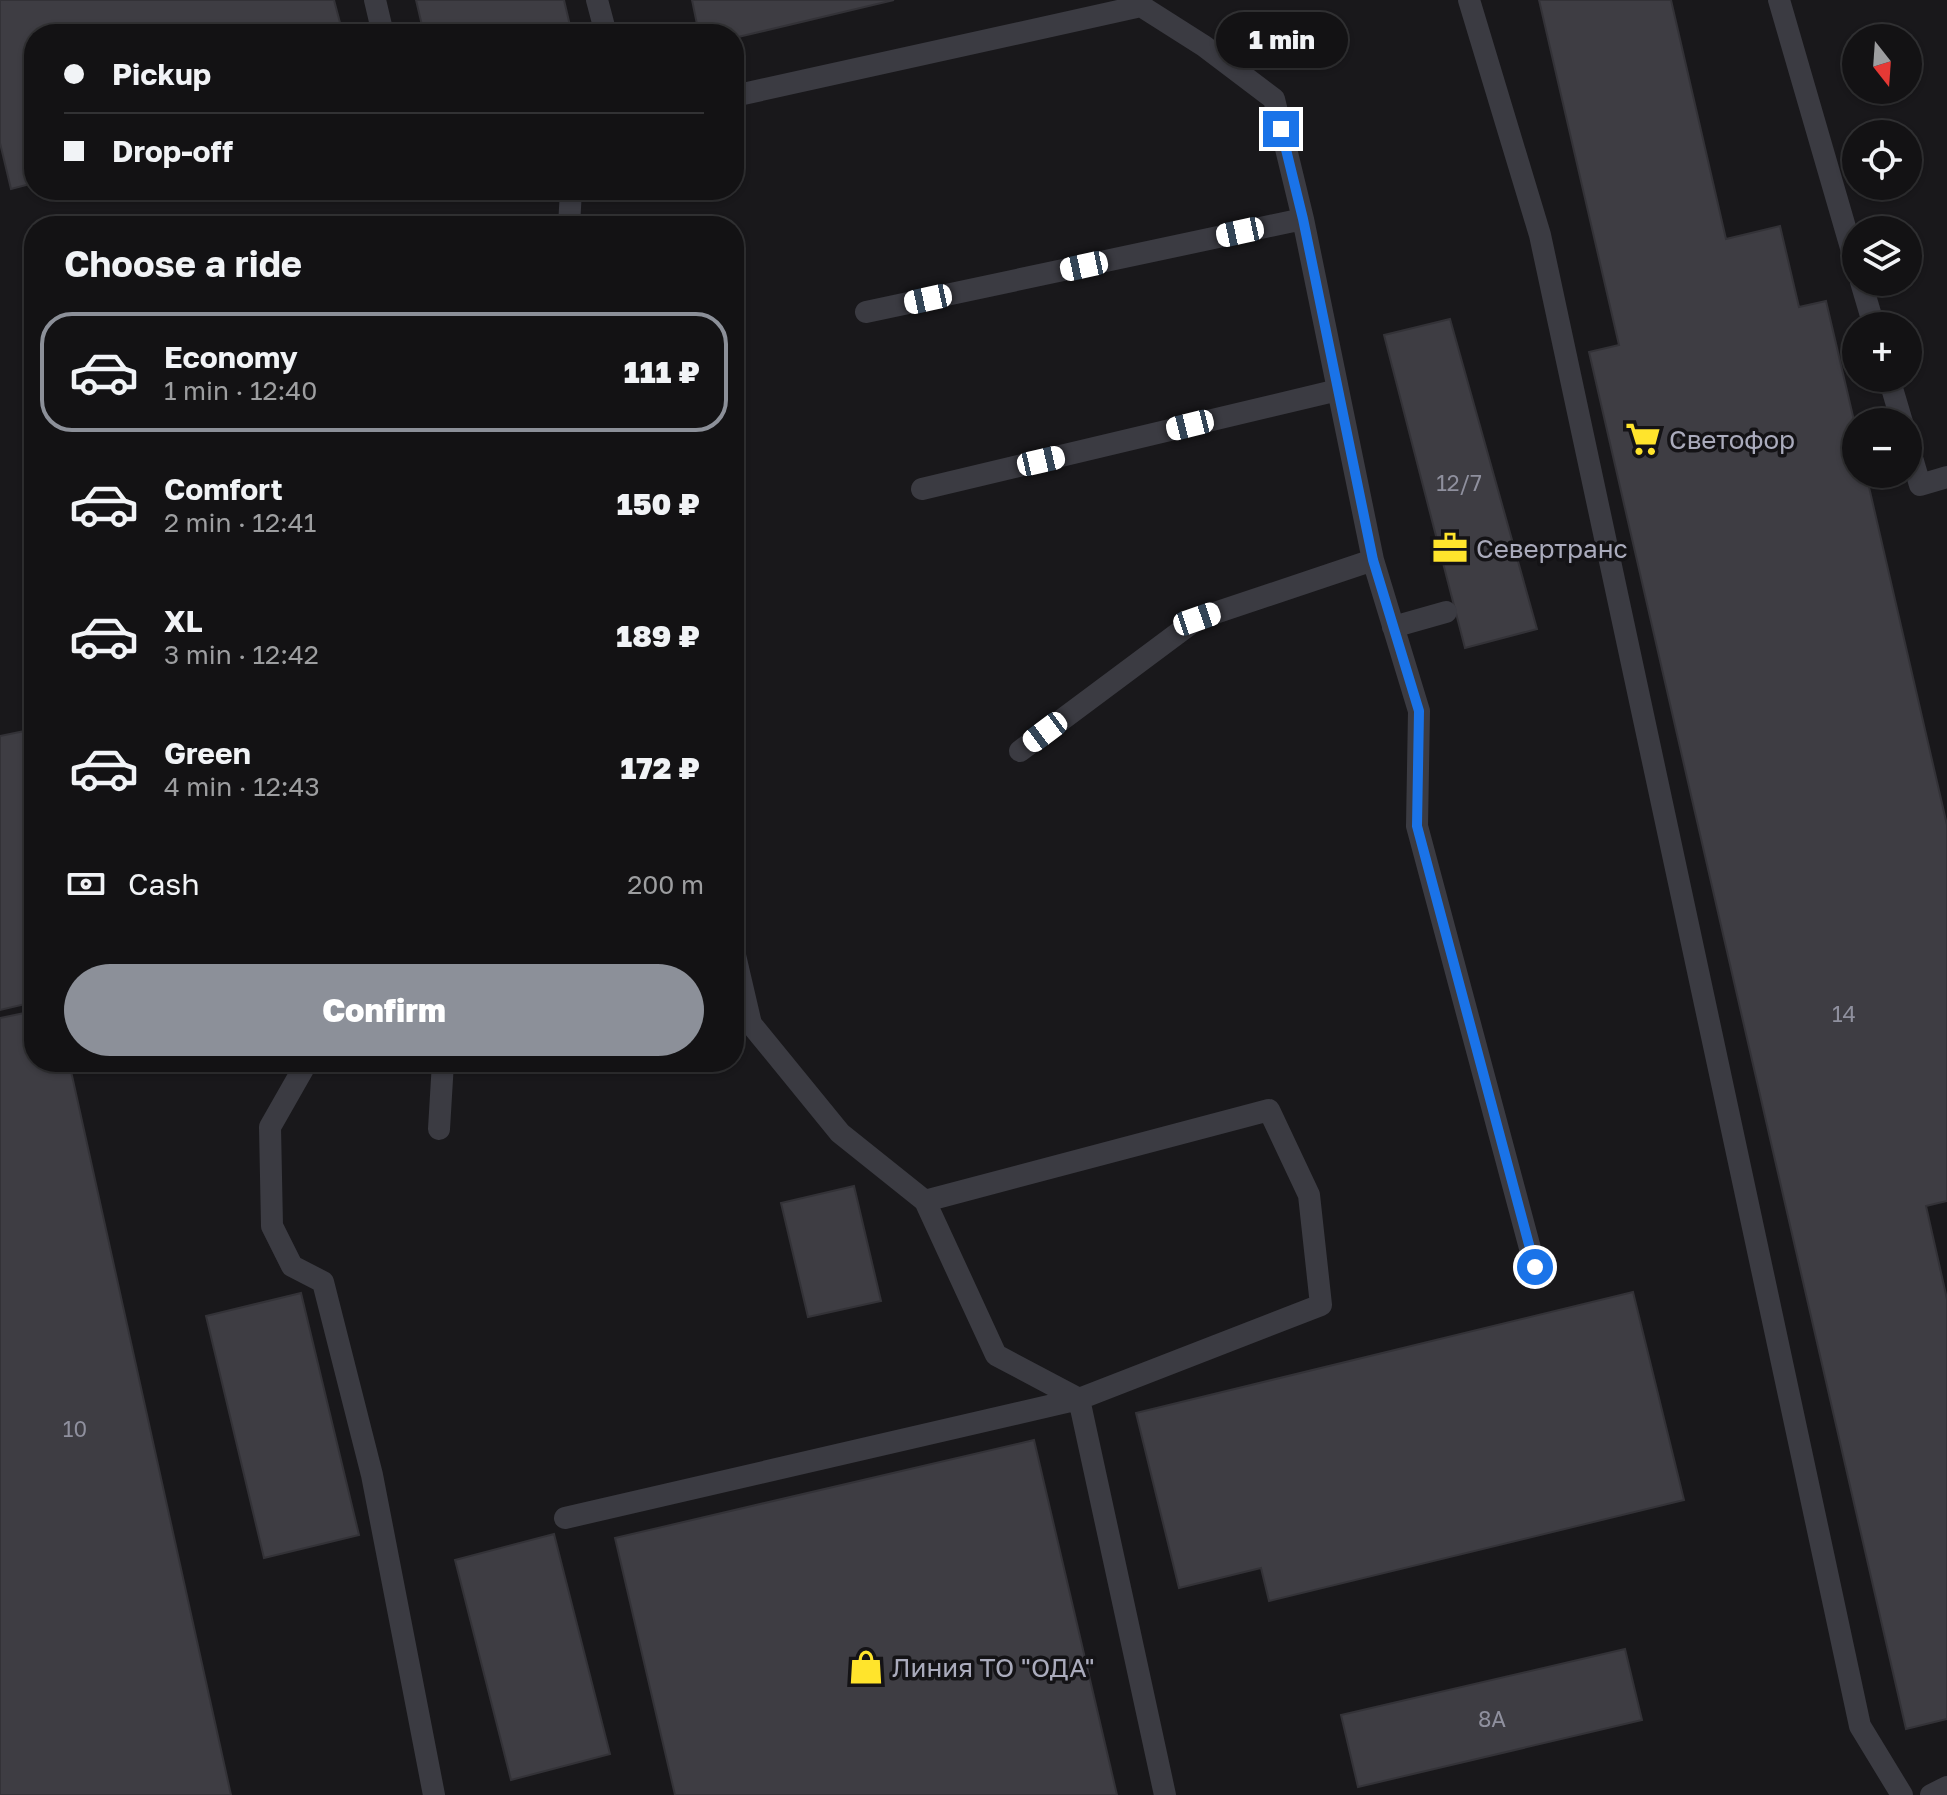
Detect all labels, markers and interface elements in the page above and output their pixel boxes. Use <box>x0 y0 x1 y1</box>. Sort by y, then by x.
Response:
callout: 1 min <box>1215 13 1347 69</box>
text: 1 min <box>1249 24 1315 55</box>
north arrow <box>1842 24 1922 104</box>
map controls <box>1842 24 1922 488</box>
text: Pickup <box>112 56 211 92</box>
route end <box>1263 111 1299 147</box>
button: locate <box>1842 120 1922 200</box>
text: Drop-off <box>112 133 233 169</box>
car <box>1214 215 1266 249</box>
button: layers <box>1842 216 1922 296</box>
text: Choose a ride <box>64 242 302 285</box>
car <box>1058 249 1110 283</box>
car <box>902 282 954 316</box>
button: + <box>1842 312 1922 392</box>
icon: car <box>68 336 140 408</box>
text: Economy <box>164 339 298 375</box>
text: 111 ₽ <box>624 354 700 390</box>
text: 1 min · 12:40 <box>164 375 317 406</box>
car <box>1164 408 1216 442</box>
button: − <box>1842 408 1922 488</box>
supermarket icon: Светофор <box>1624 420 1662 458</box>
place label: Светофор <box>1669 424 1795 455</box>
car <box>1015 444 1067 478</box>
icon: car <box>68 468 140 540</box>
house number: 12/7 <box>1436 469 1482 496</box>
text: Comfort <box>164 471 283 507</box>
text: 150 ₽ <box>617 486 700 522</box>
text: 2 min · 12:41 <box>164 507 316 538</box>
office icon: Севертранс <box>1431 529 1469 567</box>
place label: Севертранс <box>1476 533 1628 564</box>
icon: car <box>68 600 140 672</box>
car <box>1170 600 1224 638</box>
text: XL <box>164 603 203 639</box>
text: 189 ₽ <box>616 618 700 654</box>
text: 3 min · 12:42 <box>164 639 319 670</box>
car <box>1019 708 1071 756</box>
icon: car <box>68 732 140 804</box>
text: Green <box>164 735 251 771</box>
text: 172 ₽ <box>621 750 700 786</box>
text: 4 min · 12:43 <box>164 771 320 802</box>
icon: cash <box>64 862 108 906</box>
text: Cash <box>128 866 200 902</box>
text: 200 m <box>627 869 704 900</box>
button: Confirm <box>64 964 704 1056</box>
house number: 14 <box>1832 1000 1856 1027</box>
route start <box>1517 1249 1553 1285</box>
house number: 10 <box>63 1415 87 1442</box>
shop icon: Линия ТО "ОДА" <box>847 1648 885 1686</box>
place label: Линия ТО "ОДА" <box>892 1652 1095 1683</box>
house number: 8А <box>1478 1705 1506 1732</box>

